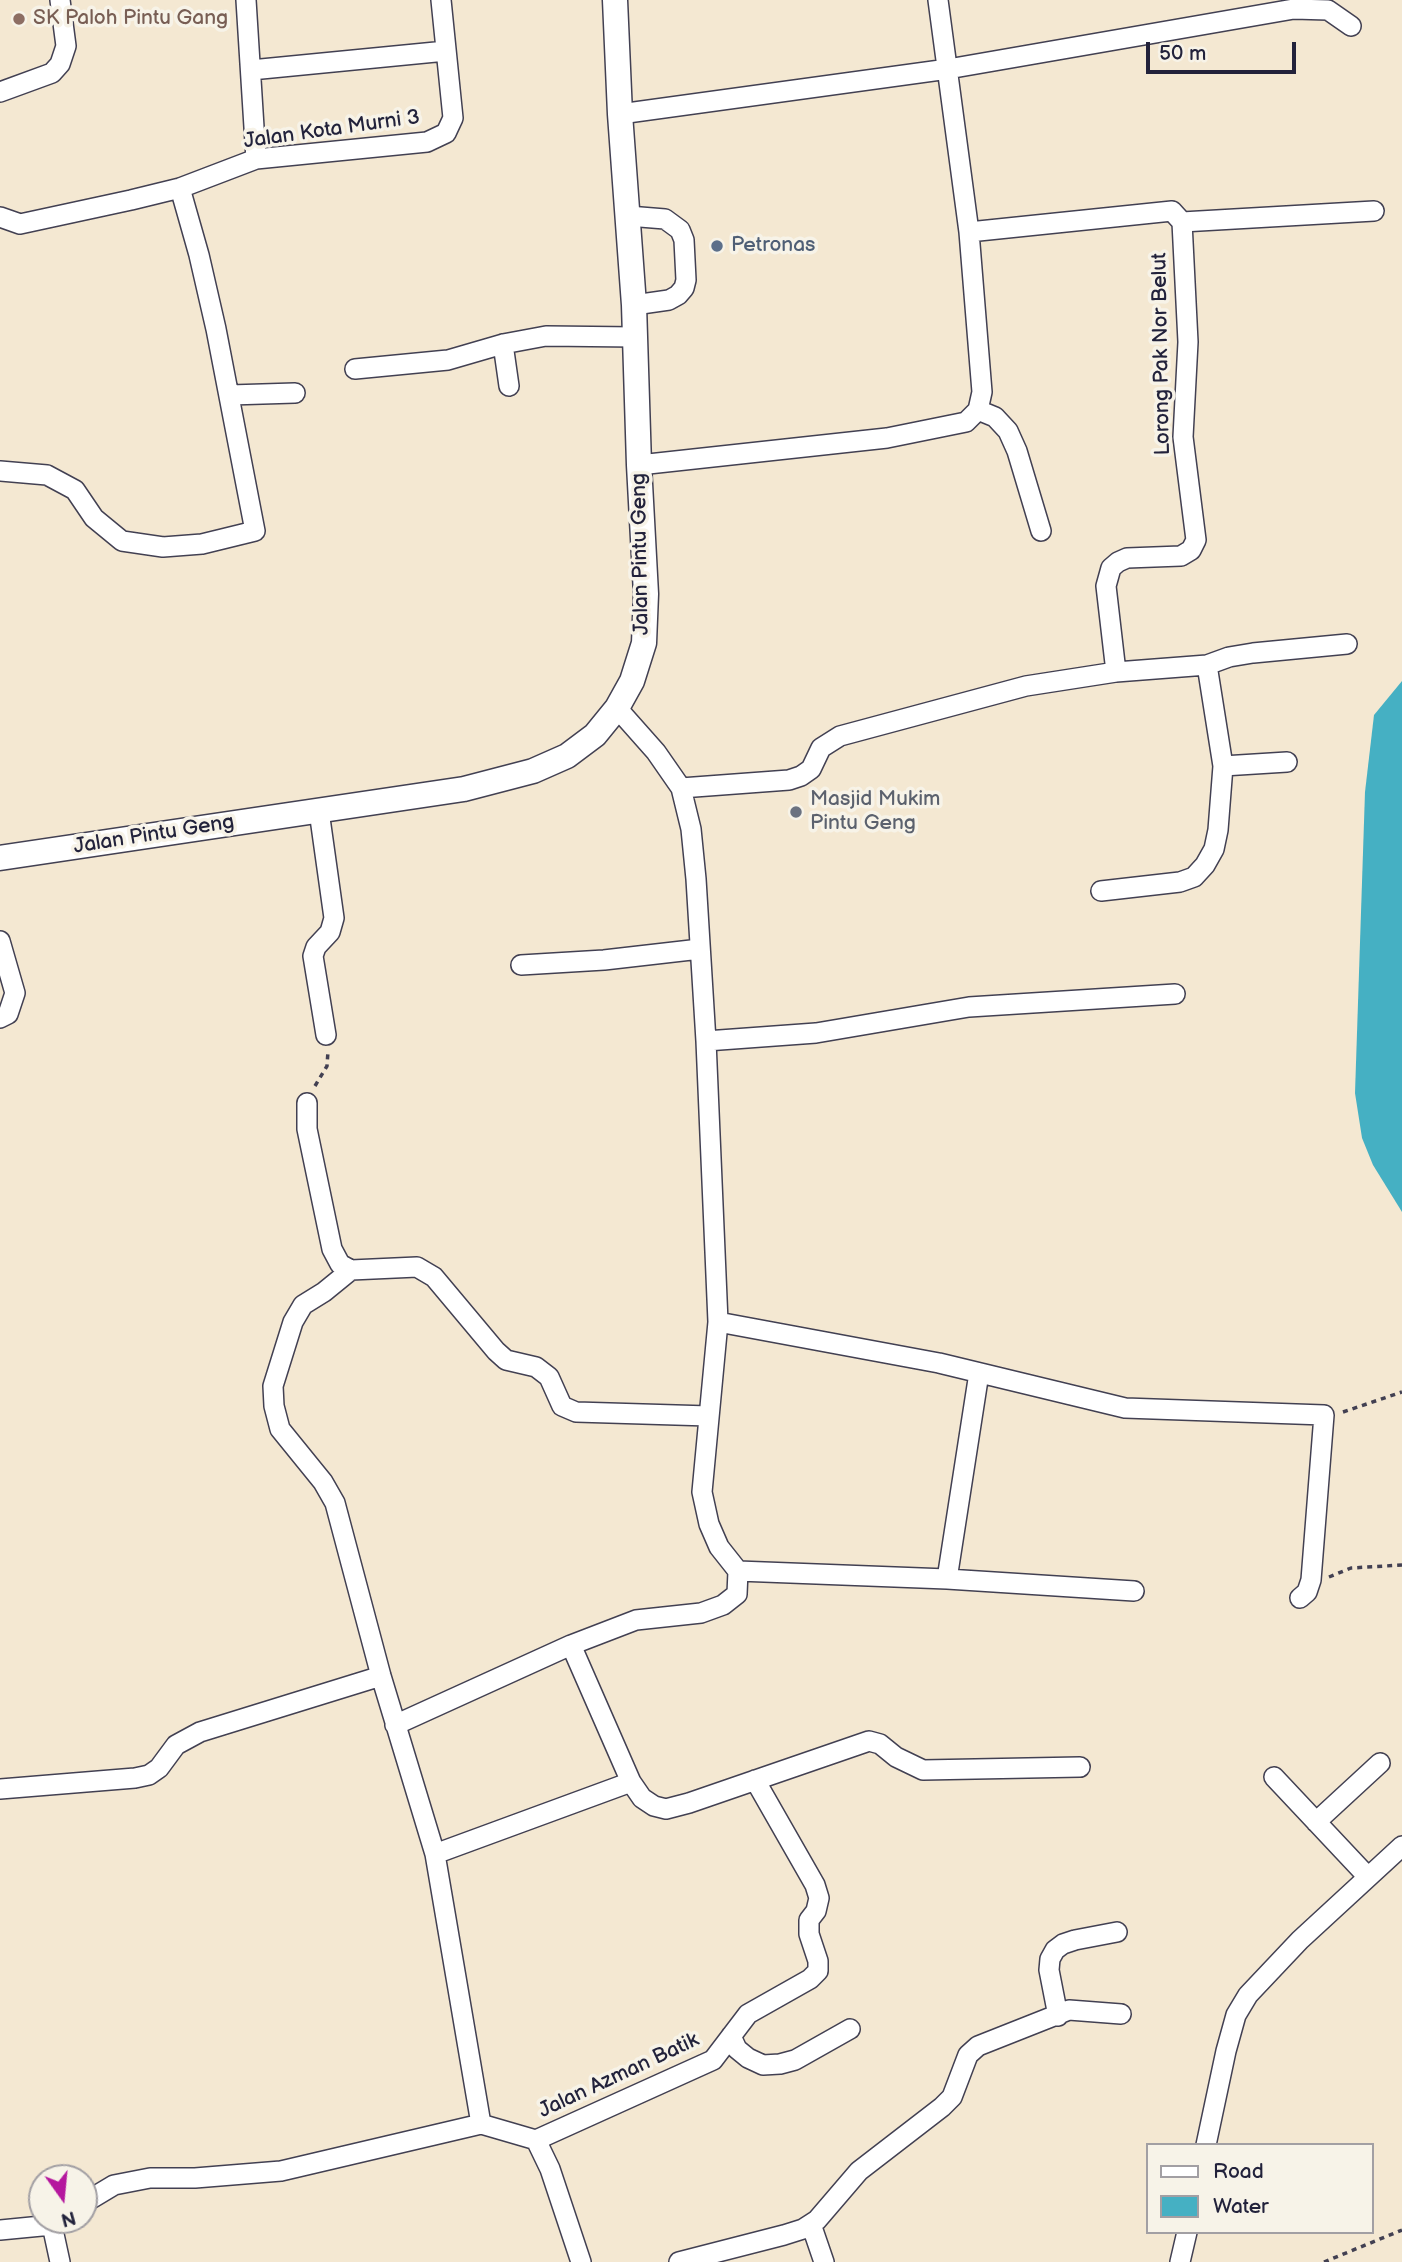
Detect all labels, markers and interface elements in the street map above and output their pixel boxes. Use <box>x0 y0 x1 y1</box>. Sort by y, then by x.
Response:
place label: SK Paloh Pintu Gang <box>33 6 228 32</box>
marker: SK Paloh Pintu Gang <box>11 11 27 27</box>
scale bar <box>1150 28 1300 72</box>
text: 50 m <box>1159 41 1206 66</box>
street label: Jalan Kota Murni 3 <box>242 105 422 155</box>
place label: Petronas <box>731 233 815 259</box>
marker: Petronas <box>709 238 725 254</box>
street label: Lorong Pak Nor Belut <box>1148 252 1176 456</box>
street label: Jalan Pintu Geng <box>627 473 655 635</box>
place label: Masjid Mukim Pintu Geng <box>810 787 940 837</box>
marker: Masjid Mukim Pintu Geng <box>788 804 804 820</box>
street label: Jalan Pintu Geng <box>72 810 236 860</box>
street label: Jalan Azman Batik <box>535 2028 703 2124</box>
legend <box>1146 2143 1374 2234</box>
text: Road <box>1213 2159 1264 2184</box>
north arrow <box>28 2164 98 2234</box>
text: Water <box>1213 2194 1269 2219</box>
text: N <box>58 2205 78 2231</box>

